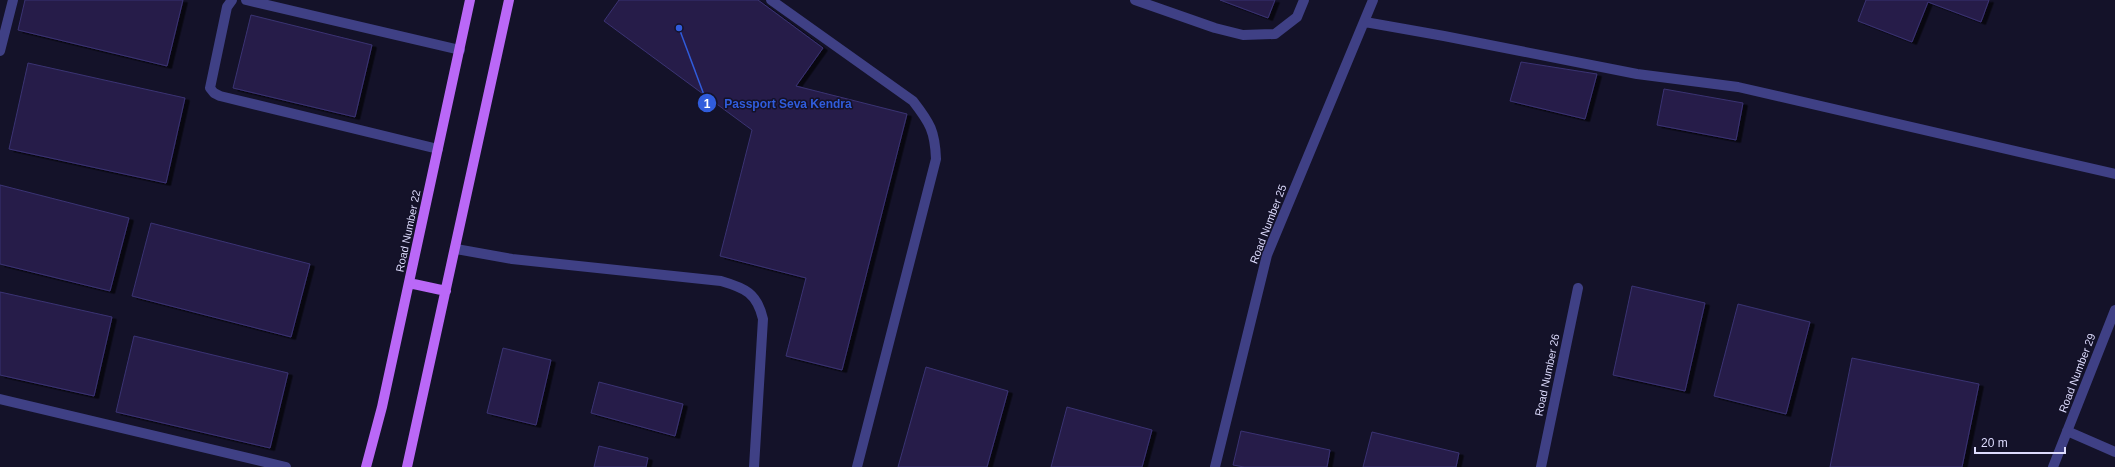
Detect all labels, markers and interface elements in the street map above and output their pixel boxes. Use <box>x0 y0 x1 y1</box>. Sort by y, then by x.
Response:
callout: Passport Seva Kendra <box>697 91 860 115</box>
text: 1 <box>704 97 711 111</box>
text: Passport Seva Kendra <box>724 97 852 111</box>
street label: Road Number 25 <box>1247 183 1289 265</box>
street label: Road Number 22 <box>393 189 423 273</box>
street label: Road Number 29 <box>2056 332 2098 414</box>
street label: Road Number 26 <box>1532 333 1562 417</box>
scale bar <box>1975 429 2065 455</box>
text: 20 m <box>1981 436 2008 450</box>

